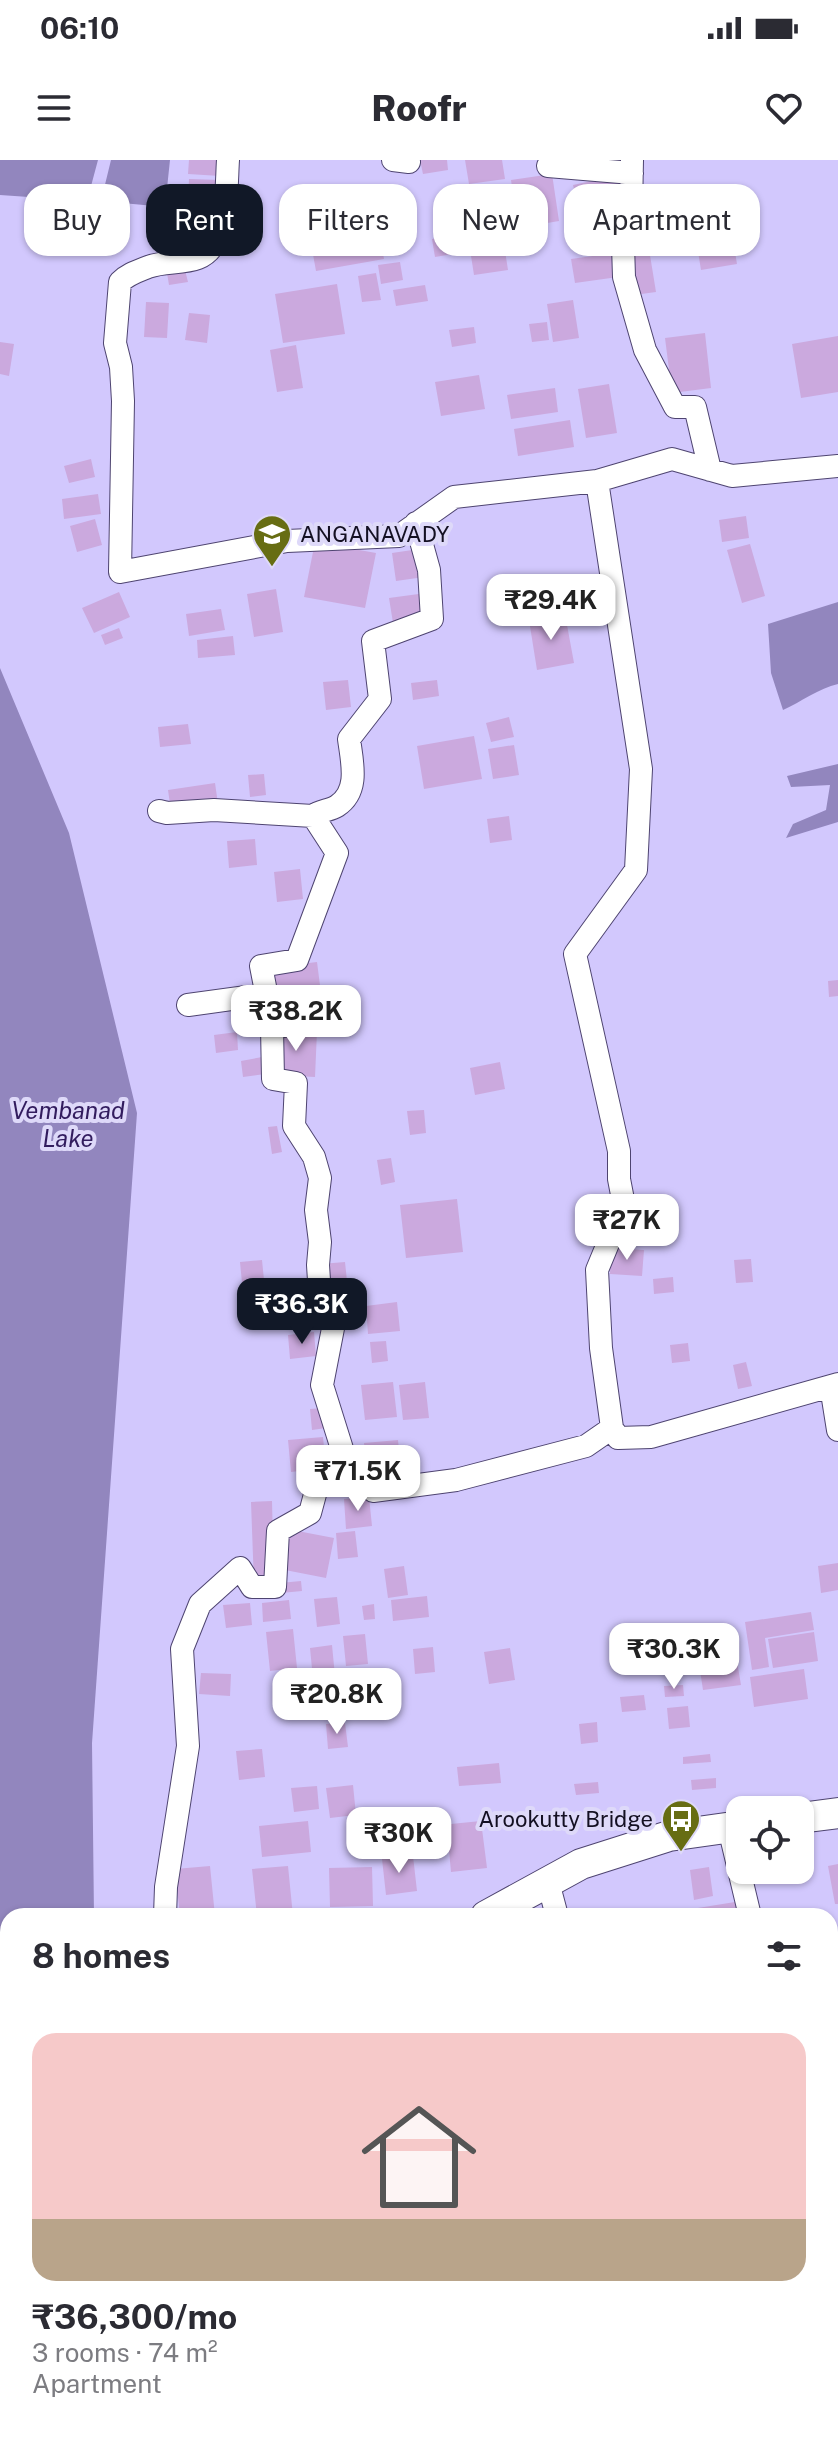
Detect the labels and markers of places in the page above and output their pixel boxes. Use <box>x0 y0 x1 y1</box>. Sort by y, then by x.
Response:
school or university icon: ANGANAVADY <box>251 513 293 568</box>
place label: ANGANAVADY <box>300 521 450 547</box>
pin: ₹29.4K <box>486 574 616 642</box>
pin: ₹38.2K <box>231 985 361 1053</box>
pin: ₹27K <box>580 1194 674 1262</box>
pin: ₹36.3K <box>237 1278 367 1346</box>
pin: ₹71.5K <box>293 1445 423 1513</box>
pin: ₹30.3K <box>609 1623 739 1691</box>
pin: ₹20.8K <box>272 1668 402 1736</box>
bus stop icon: Arookutty Bridge <box>660 1798 702 1853</box>
place label: Arookutty Bridge <box>478 1806 653 1832</box>
pin: ₹30K <box>352 1807 446 1875</box>

